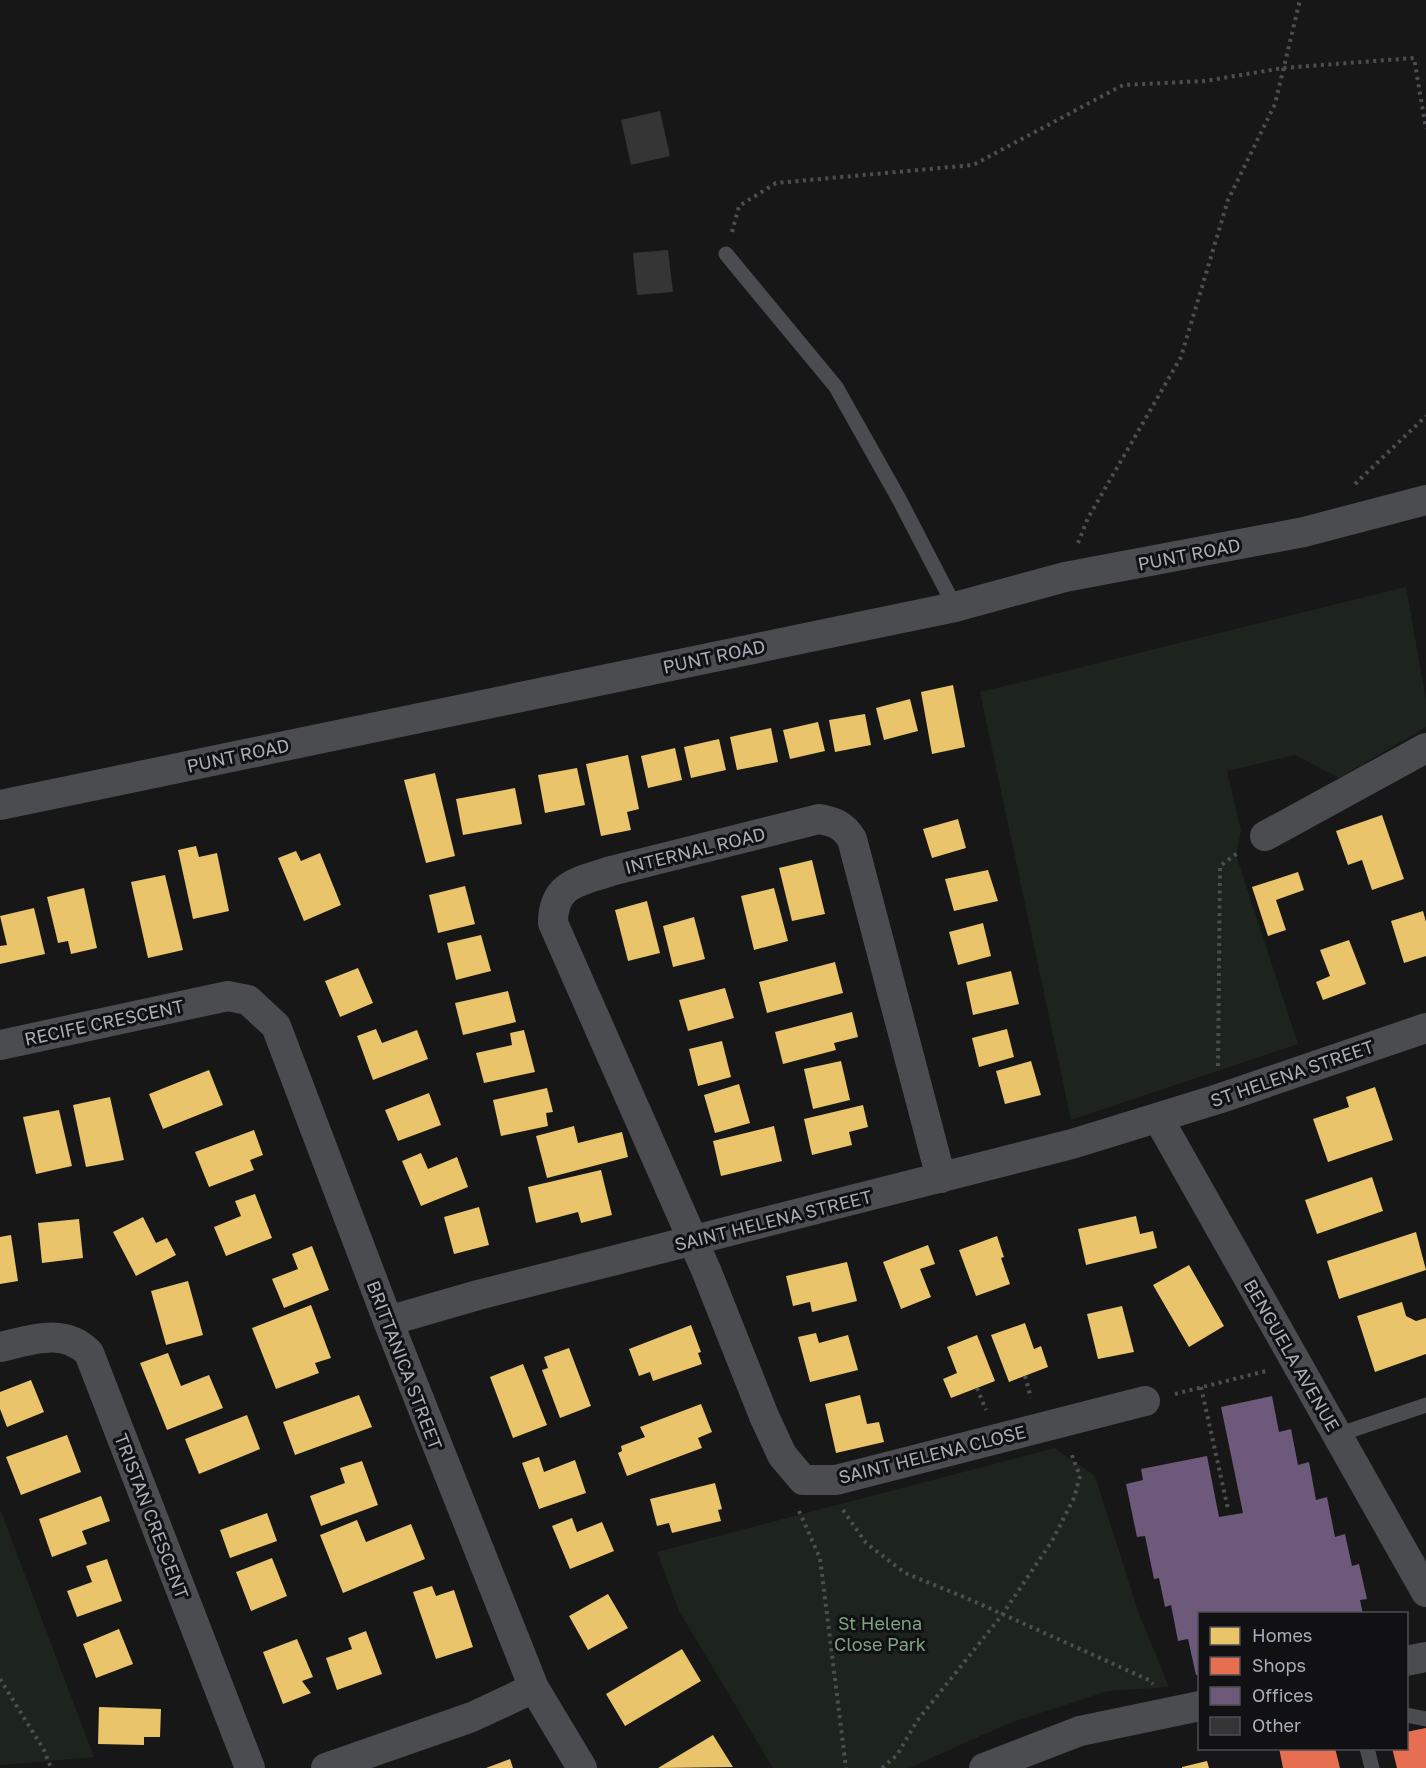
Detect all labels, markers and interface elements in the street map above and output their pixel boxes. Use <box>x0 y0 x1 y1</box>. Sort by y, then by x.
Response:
street label: PUNT ROAD <box>1136 533 1242 575</box>
street label: PUNT ROAD <box>661 634 767 678</box>
street label: PUNT ROAD <box>185 733 291 777</box>
street label: INTERNAL ROAD <box>622 822 768 878</box>
street label: RECIFE CRESCENT <box>22 994 186 1050</box>
street label: ST HELENA STREET <box>1207 1035 1377 1111</box>
street label: SAINT HELENA STREET <box>672 1185 874 1255</box>
street label: BENGUELA AVENUE <box>1239 1275 1345 1435</box>
street label: BRITTANICA STREET <box>363 1277 447 1453</box>
street label: SAINT HELENA CLOSE <box>836 1420 1028 1488</box>
street label: TRISTAN CRESCENT <box>110 1430 194 1602</box>
park label: St Helena Close Park <box>834 1612 926 1655</box>
legend <box>1198 1612 1408 1750</box>
text: Homes <box>1252 1624 1312 1646</box>
text: Shops <box>1252 1654 1306 1676</box>
text: Offices <box>1252 1684 1313 1706</box>
text: Other <box>1252 1714 1301 1736</box>

